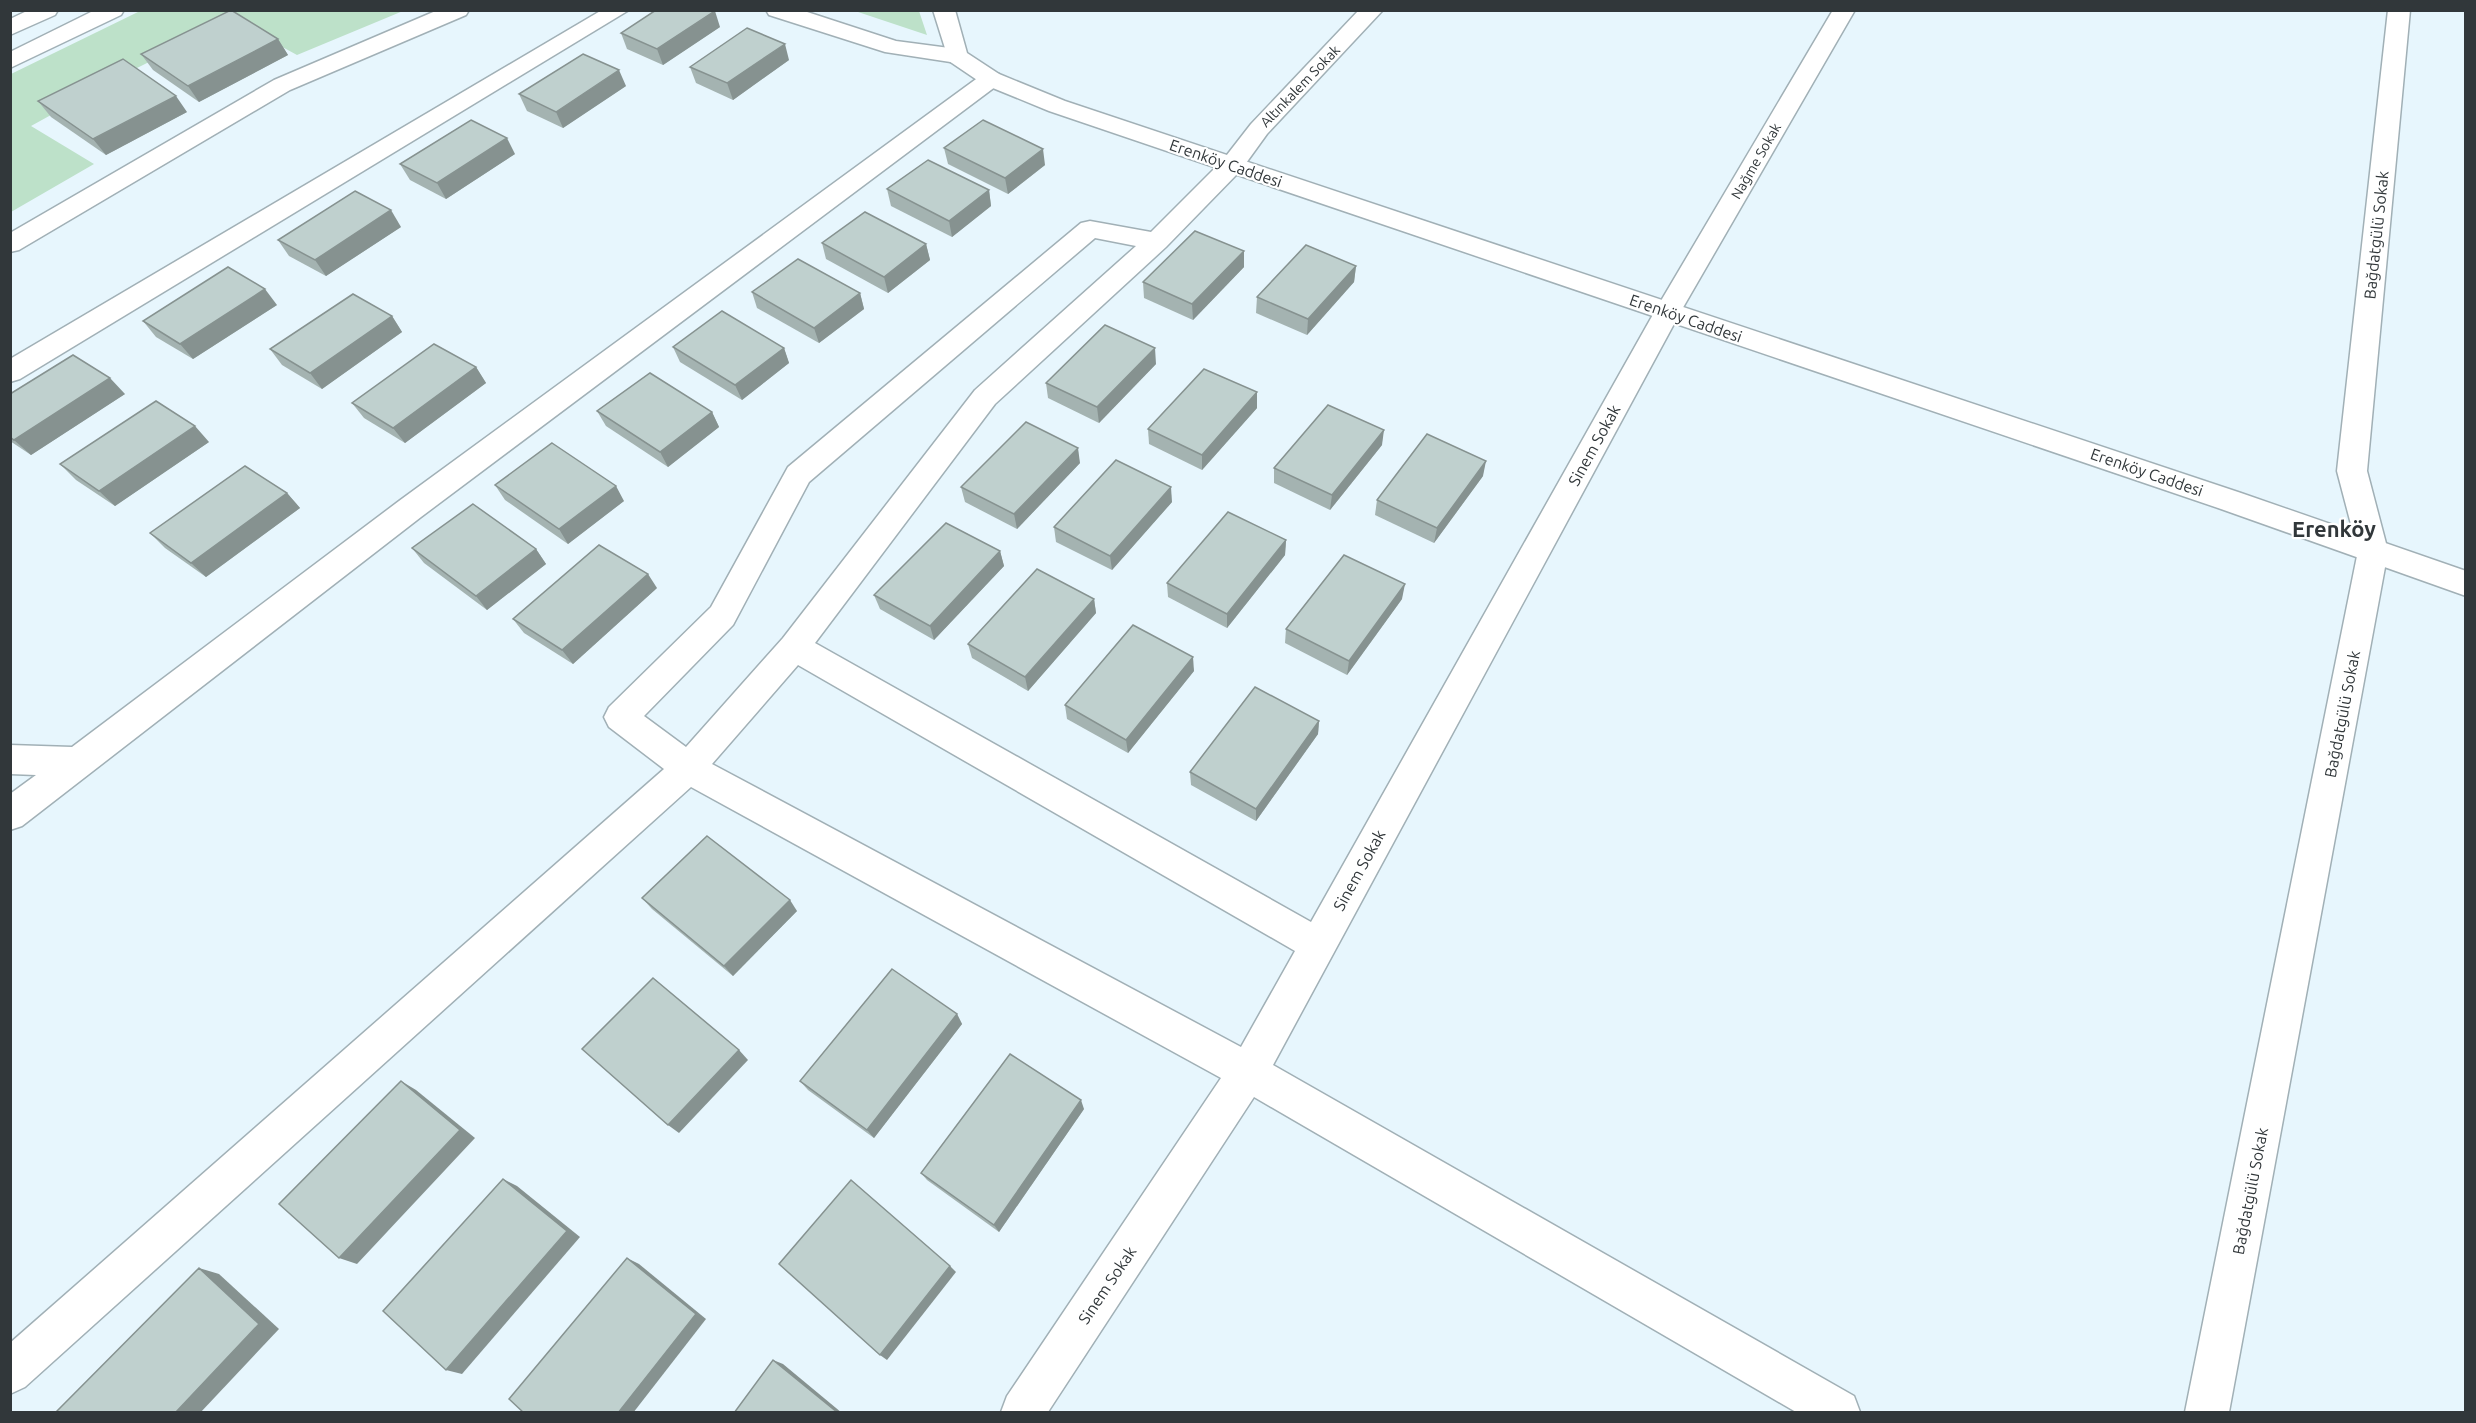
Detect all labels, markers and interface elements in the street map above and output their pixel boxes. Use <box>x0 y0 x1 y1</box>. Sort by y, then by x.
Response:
street label: Altınkalem Sokak <box>1257 42 1343 130</box>
street label: Nağme Sokak <box>1728 120 1784 202</box>
street label: Erenköy Caddesi <box>1167 135 1285 191</box>
street label: Bağdatgülü Sokak <box>2360 170 2392 300</box>
street label: Erenköy Caddesi <box>1627 290 1745 346</box>
street label: Sinem Sokak <box>1564 401 1624 489</box>
street label: Erenköy Caddesi <box>2088 444 2206 500</box>
district label: Erenköy <box>2292 516 2376 541</box>
street label: Bağdatgülü Sokak <box>2321 649 2363 779</box>
street label: Sinem Sokak <box>1329 826 1389 914</box>
street label: Bağdatgülü Sokak <box>2229 1126 2271 1256</box>
street label: Sinem Sokak <box>1074 1243 1140 1327</box>

